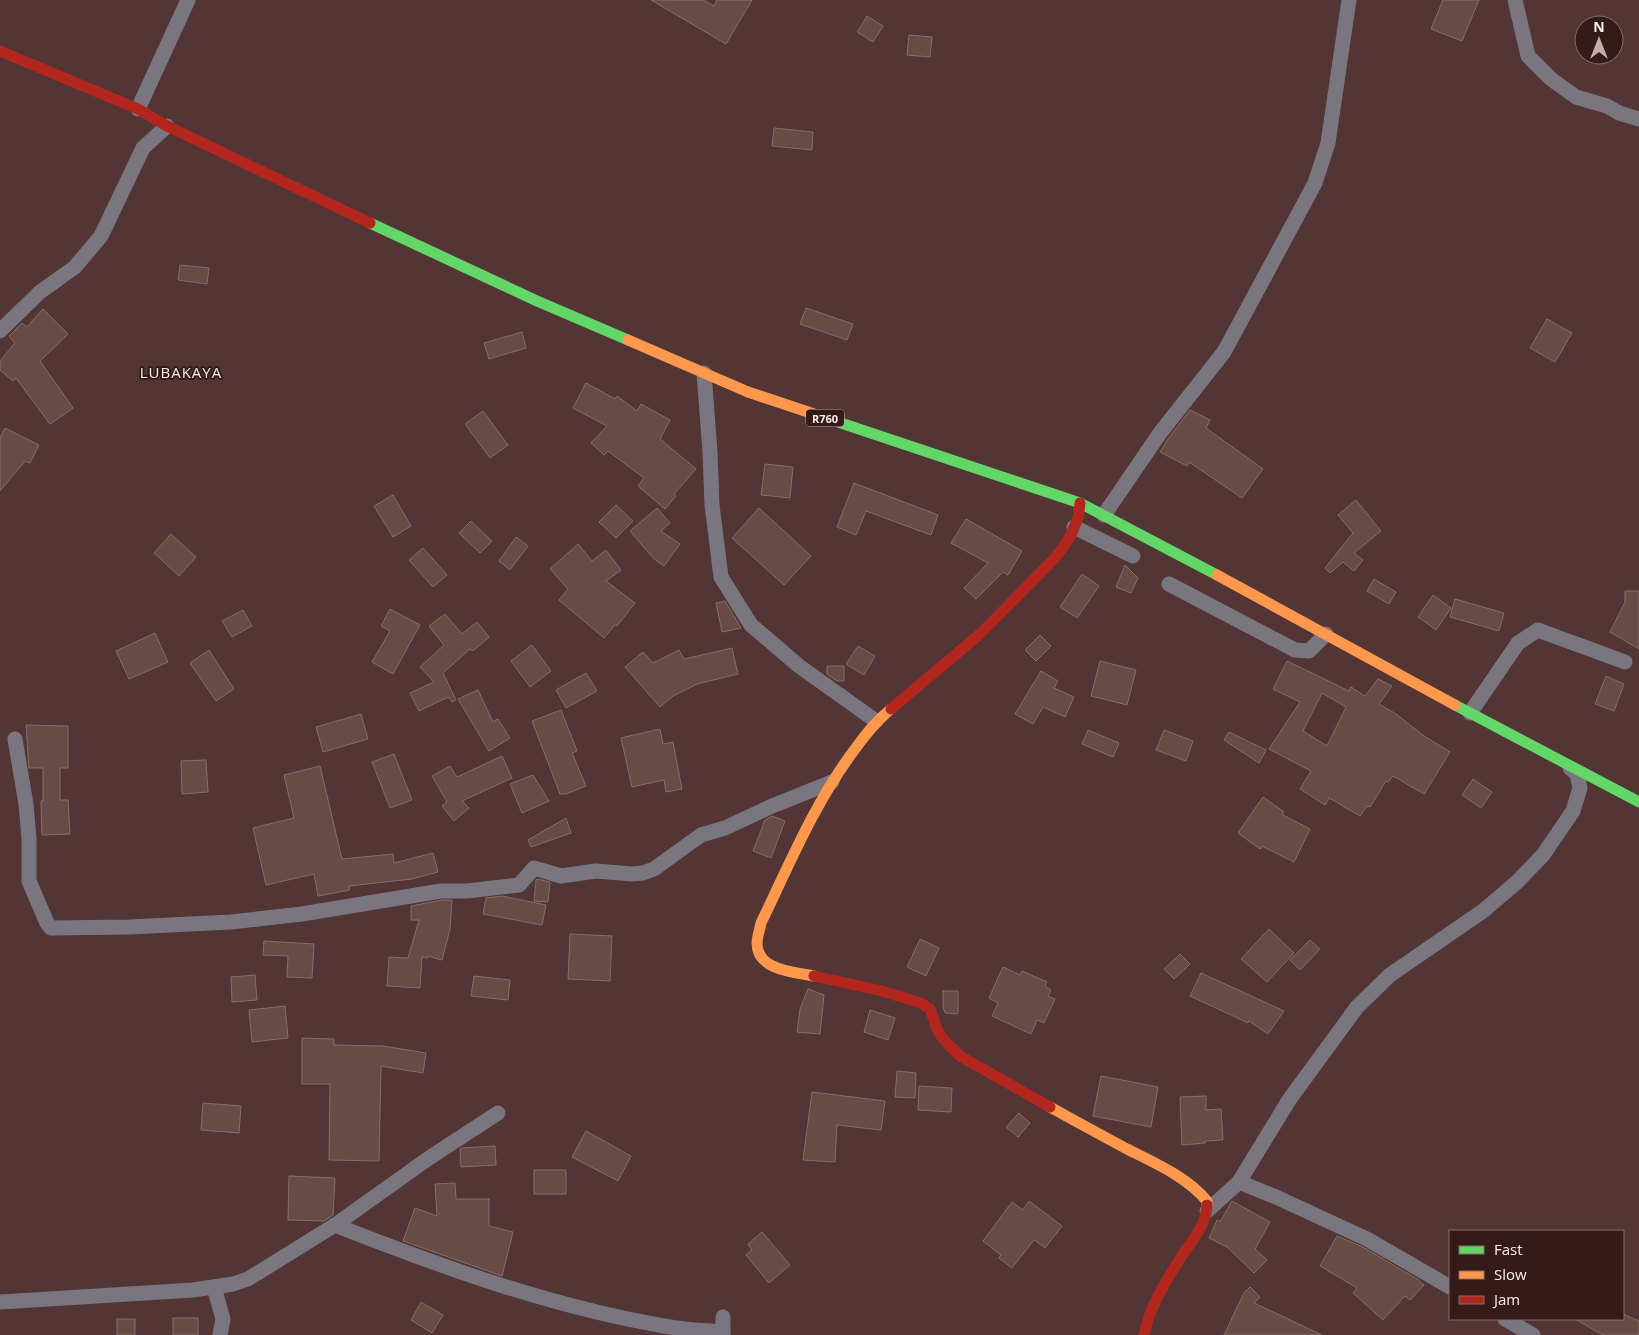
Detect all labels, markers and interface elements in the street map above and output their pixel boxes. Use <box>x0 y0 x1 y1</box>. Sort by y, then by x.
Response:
north arrow <box>1574 15 1624 65</box>
text: N <box>1593 17 1605 36</box>
district label: LUBAKAYA <box>140 362 222 382</box>
road number: R760 <box>806 409 844 426</box>
legend <box>1449 1230 1624 1320</box>
text: Fast <box>1494 1239 1523 1259</box>
text: Slow <box>1494 1264 1527 1284</box>
text: Jam <box>1492 1289 1520 1309</box>

